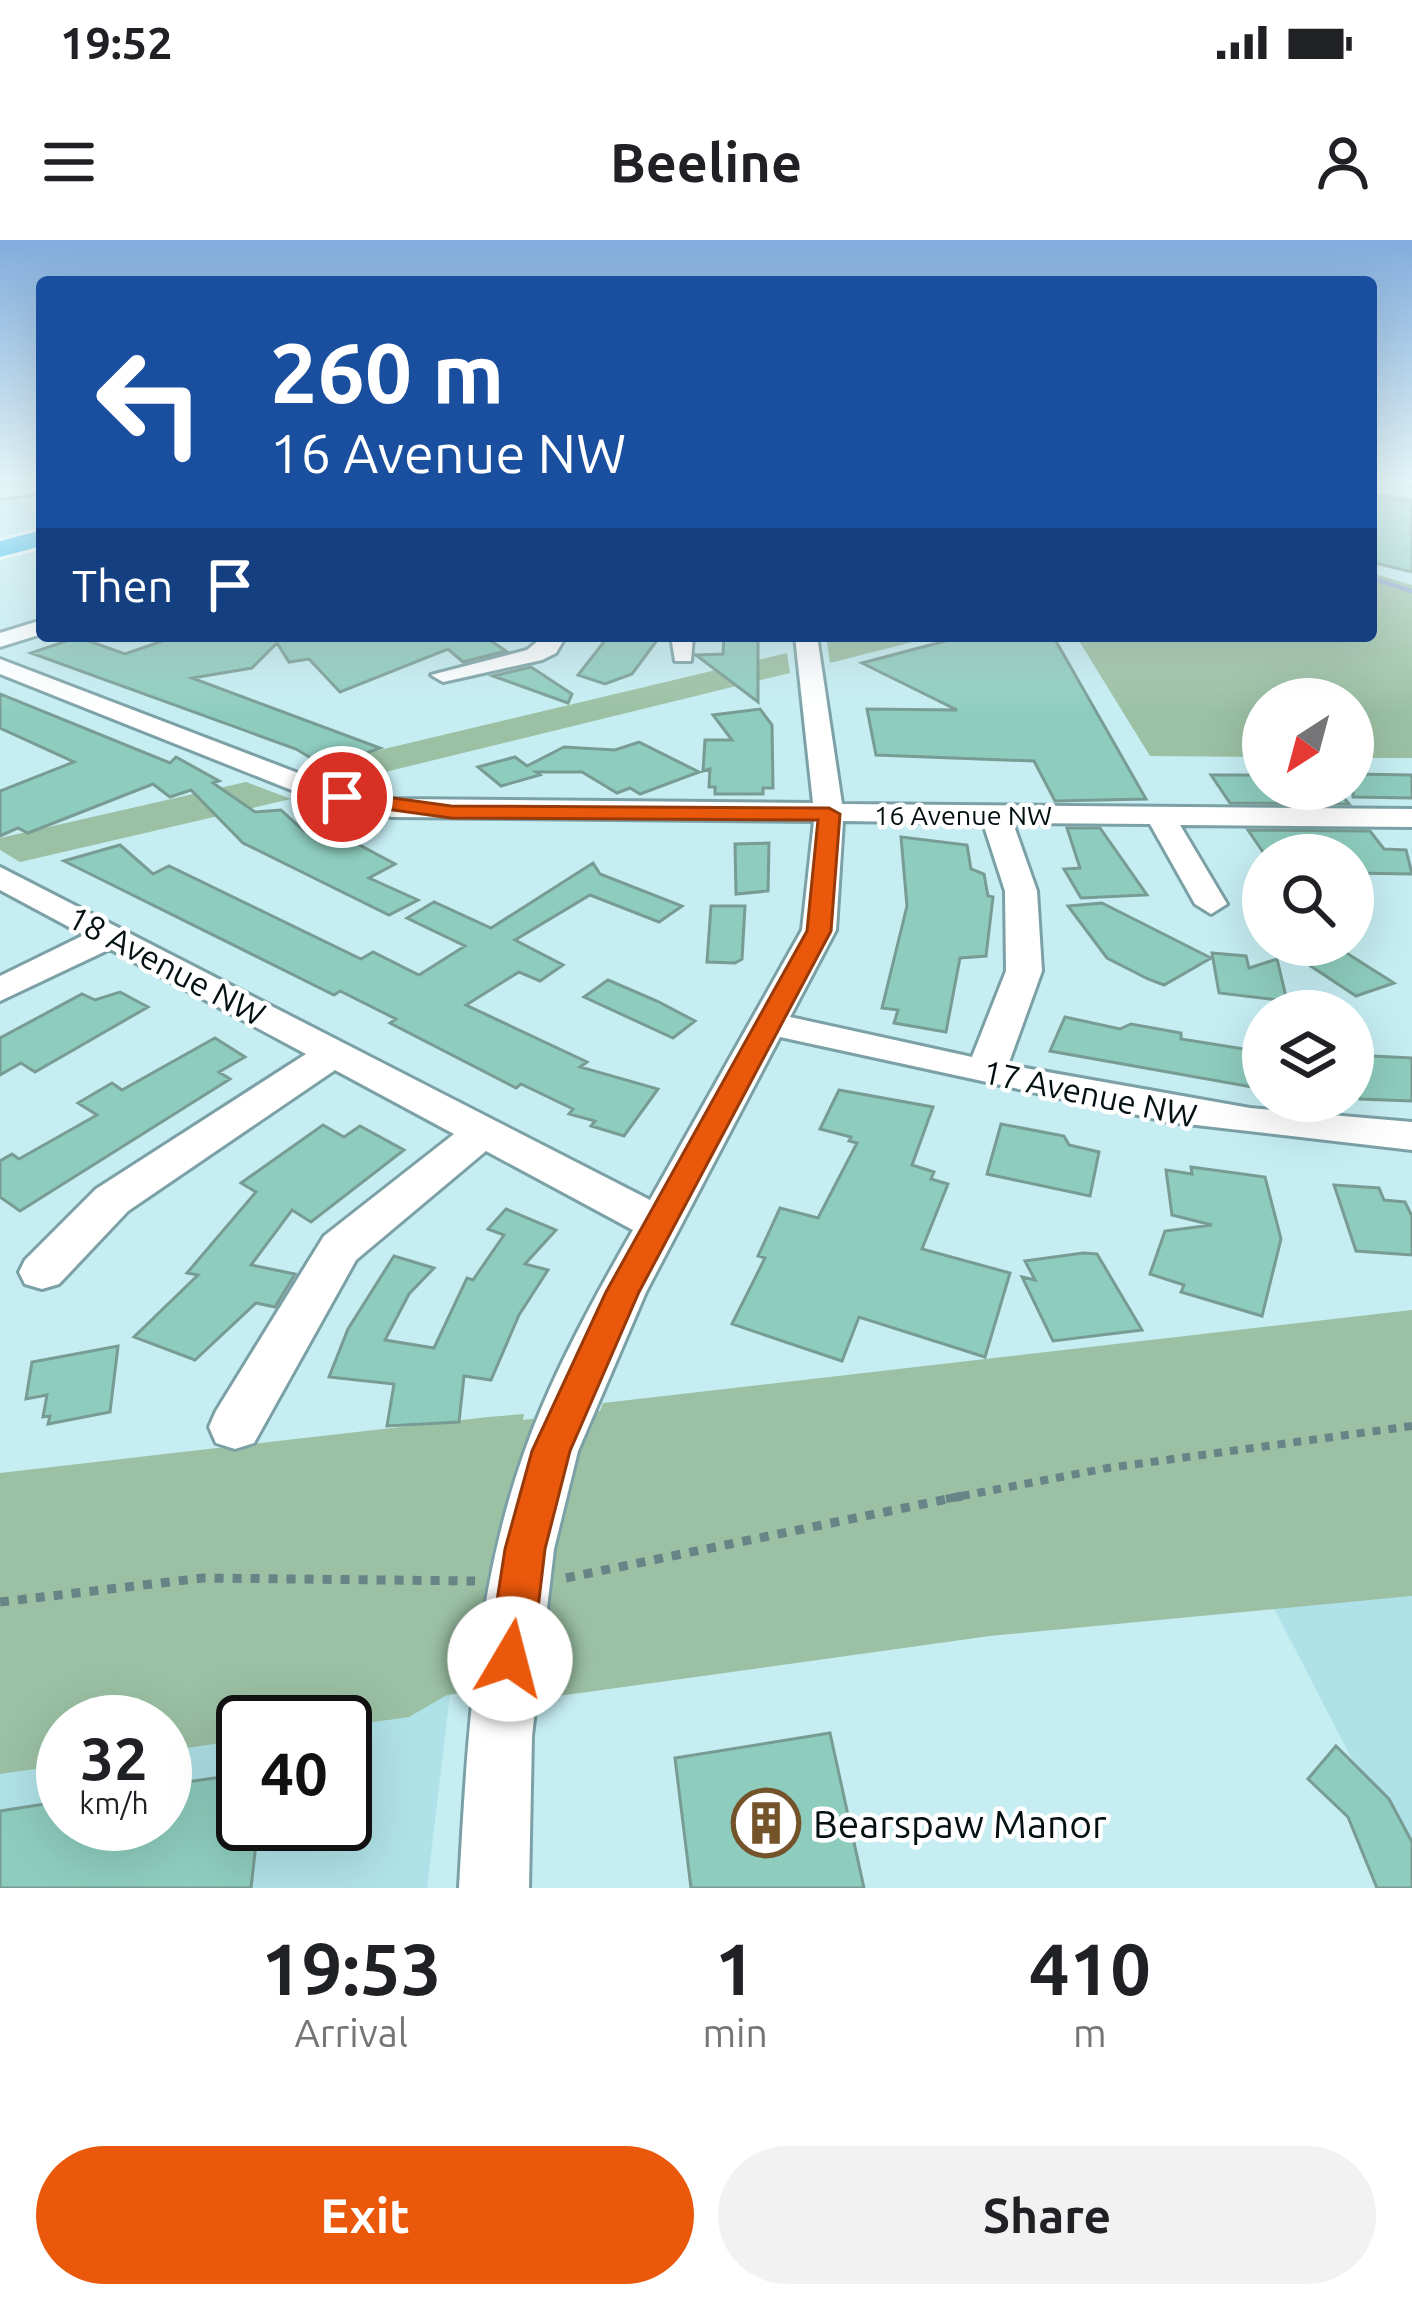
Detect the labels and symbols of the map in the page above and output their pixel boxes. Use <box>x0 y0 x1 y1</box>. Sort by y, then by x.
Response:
north arrow <box>1242 678 1374 810</box>
pin <box>291 746 393 848</box>
street label: 16 Avenue NW <box>874 800 1052 830</box>
street label: 18 Avenue NW <box>62 898 272 1032</box>
street label: 17 Avenue NW <box>980 1052 1200 1134</box>
position arrow <box>447 1596 573 1722</box>
speed limit sign: 40 <box>216 1695 372 1851</box>
building icon: Bearspaw Manor <box>731 1788 801 1858</box>
place label: Bearspaw Manor <box>813 1802 1107 1845</box>

